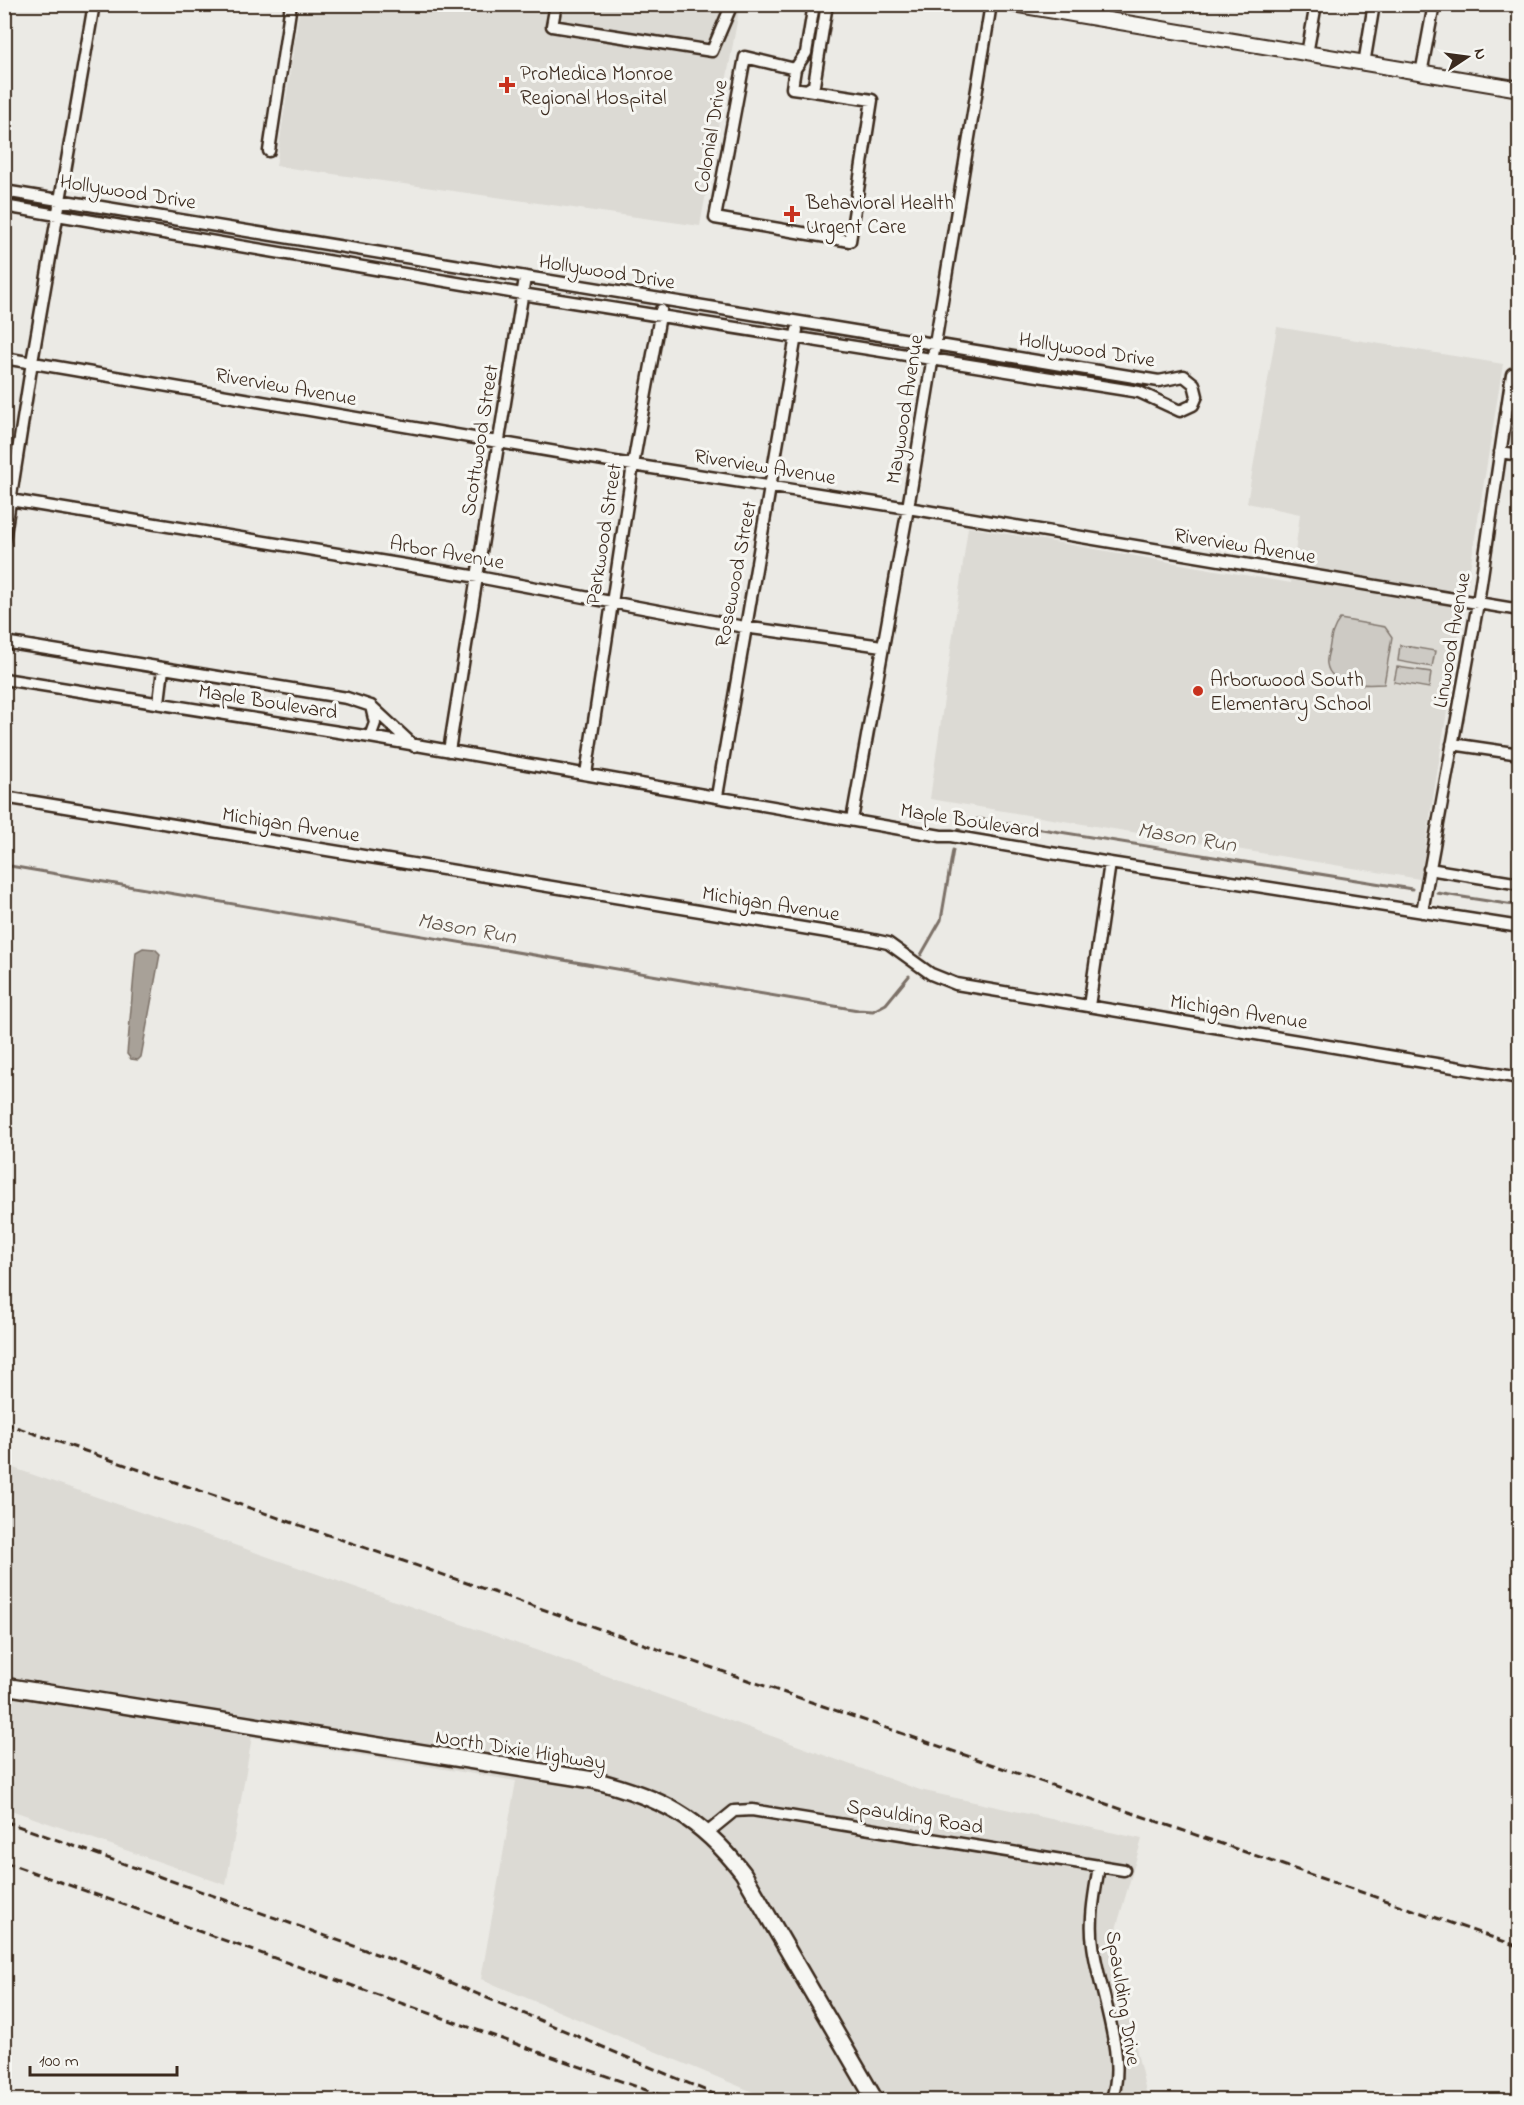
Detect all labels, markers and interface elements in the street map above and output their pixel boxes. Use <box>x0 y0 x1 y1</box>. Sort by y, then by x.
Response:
north arrow <box>1437 27 1497 87</box>
text: N <box>1467 46 1493 62</box>
place label: ProMedica Monroe Regional Hospital <box>520 60 673 116</box>
marker: ProMedica Monroe Regional Hospital <box>498 76 516 94</box>
street label: Colonial Drive <box>687 77 737 195</box>
street label: Hollywood Drive <box>57 167 199 221</box>
place label: Behavioral Health Urgent Care <box>805 189 954 245</box>
marker: Behavioral Health Urgent Care <box>783 205 801 223</box>
street label: Hollywood Drive <box>536 247 678 301</box>
street label: Hollywood Drive <box>1016 325 1158 379</box>
street label: Maywood Avenue <box>879 332 935 487</box>
street label: Riverview Avenue <box>213 361 359 415</box>
street label: Scottwood Street <box>454 362 508 518</box>
street label: Riverview Avenue <box>692 442 838 494</box>
street label: Parkwood Street <box>579 461 631 607</box>
street label: Rosewood Street <box>708 499 766 650</box>
street label: Riverview Avenue <box>1172 521 1318 573</box>
street label: Arbor Avenue <box>387 529 507 579</box>
street label: Linwood Avenue <box>1426 570 1480 710</box>
place label: Arborwood South Elementary School <box>1210 666 1371 722</box>
street label: Maple Boulevard <box>196 677 340 729</box>
marker: Arborwood South Elementary School <box>1191 684 1205 698</box>
street label: Maple Boulevard <box>898 796 1042 848</box>
street label: Michigan Avenue <box>219 800 362 854</box>
water label: Mason Run <box>1135 815 1239 863</box>
street label: Michigan Avenue <box>699 879 842 933</box>
water label: Mason Run <box>415 906 520 955</box>
street label: Michigan Avenue <box>1167 987 1310 1041</box>
street label: North Dixie Highway <box>433 1723 608 1781</box>
street label: Spaulding Road <box>844 1792 985 1846</box>
street label: Spaulding Drive <box>1095 1929 1148 2069</box>
scale bar <box>30 2039 177 2077</box>
text: 100 m <box>39 2049 79 2075</box>

